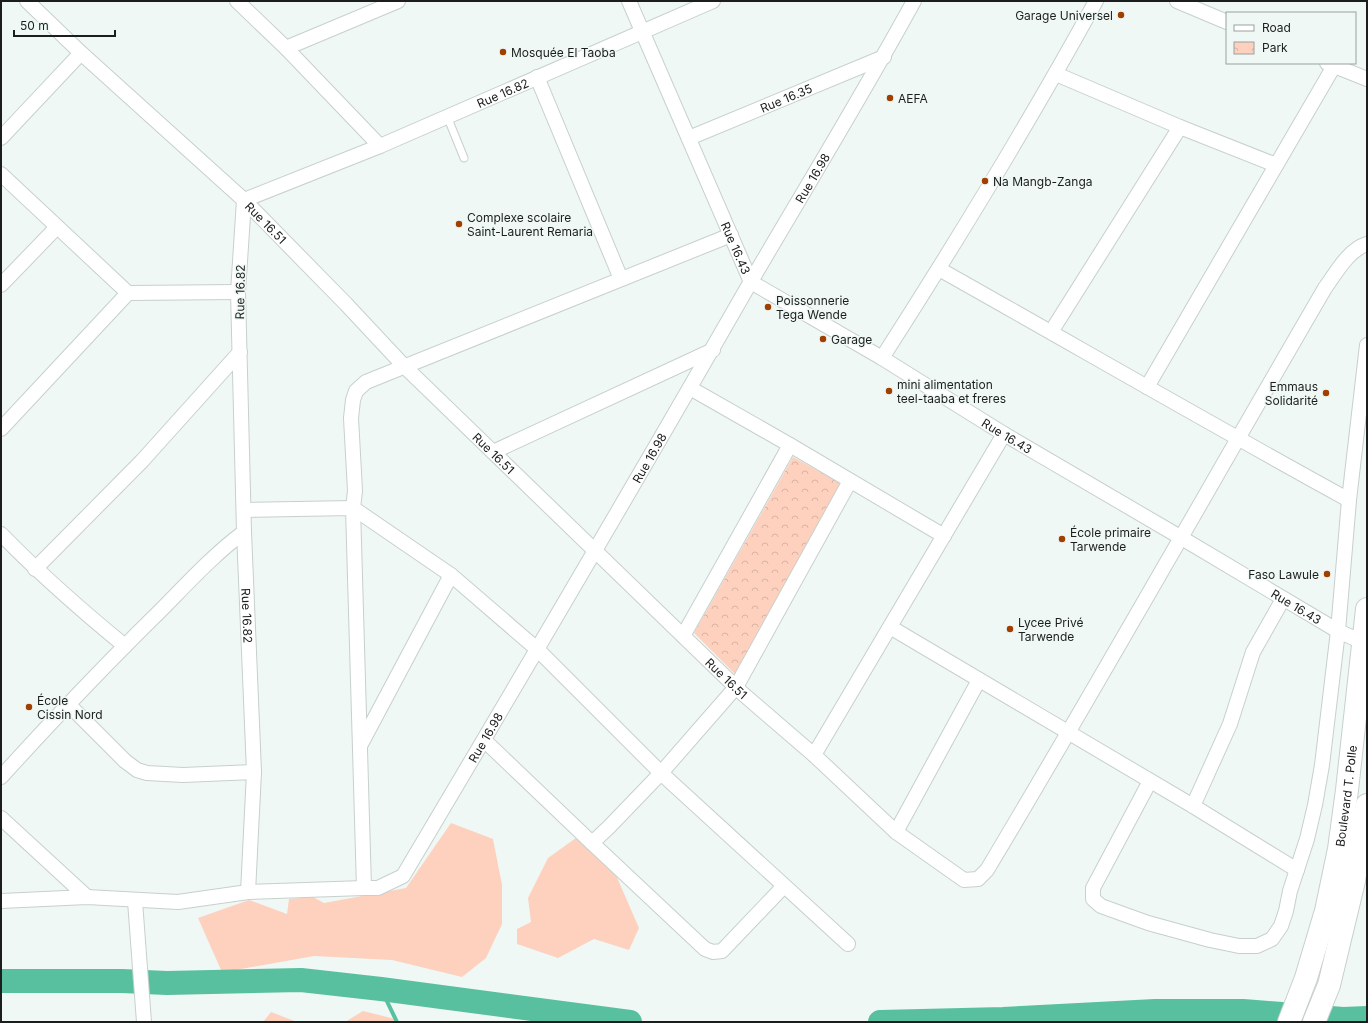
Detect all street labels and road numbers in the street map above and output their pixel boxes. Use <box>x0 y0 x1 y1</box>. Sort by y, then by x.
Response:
street label: Rue 16.82 <box>474 75 531 111</box>
street label: Rue 16.35 <box>758 80 814 115</box>
street label: Rue 16.98 <box>792 150 833 205</box>
street label: Rue 16.51 <box>242 198 290 247</box>
street label: Rue 16.43 <box>718 219 754 276</box>
street label: Rue 16.82 <box>232 264 248 320</box>
street label: Rue 16.43 <box>979 415 1035 456</box>
street label: Rue 16.51 <box>470 429 518 477</box>
street label: Rue 16.98 <box>629 430 669 486</box>
street label: Rue 16.43 <box>1269 586 1324 627</box>
street label: Rue 16.82 <box>239 588 256 644</box>
street label: Rue 16.51 <box>703 654 751 702</box>
street label: Rue 16.98 <box>465 710 506 765</box>
street label: Boulevard T. Polle <box>1332 744 1359 848</box>

